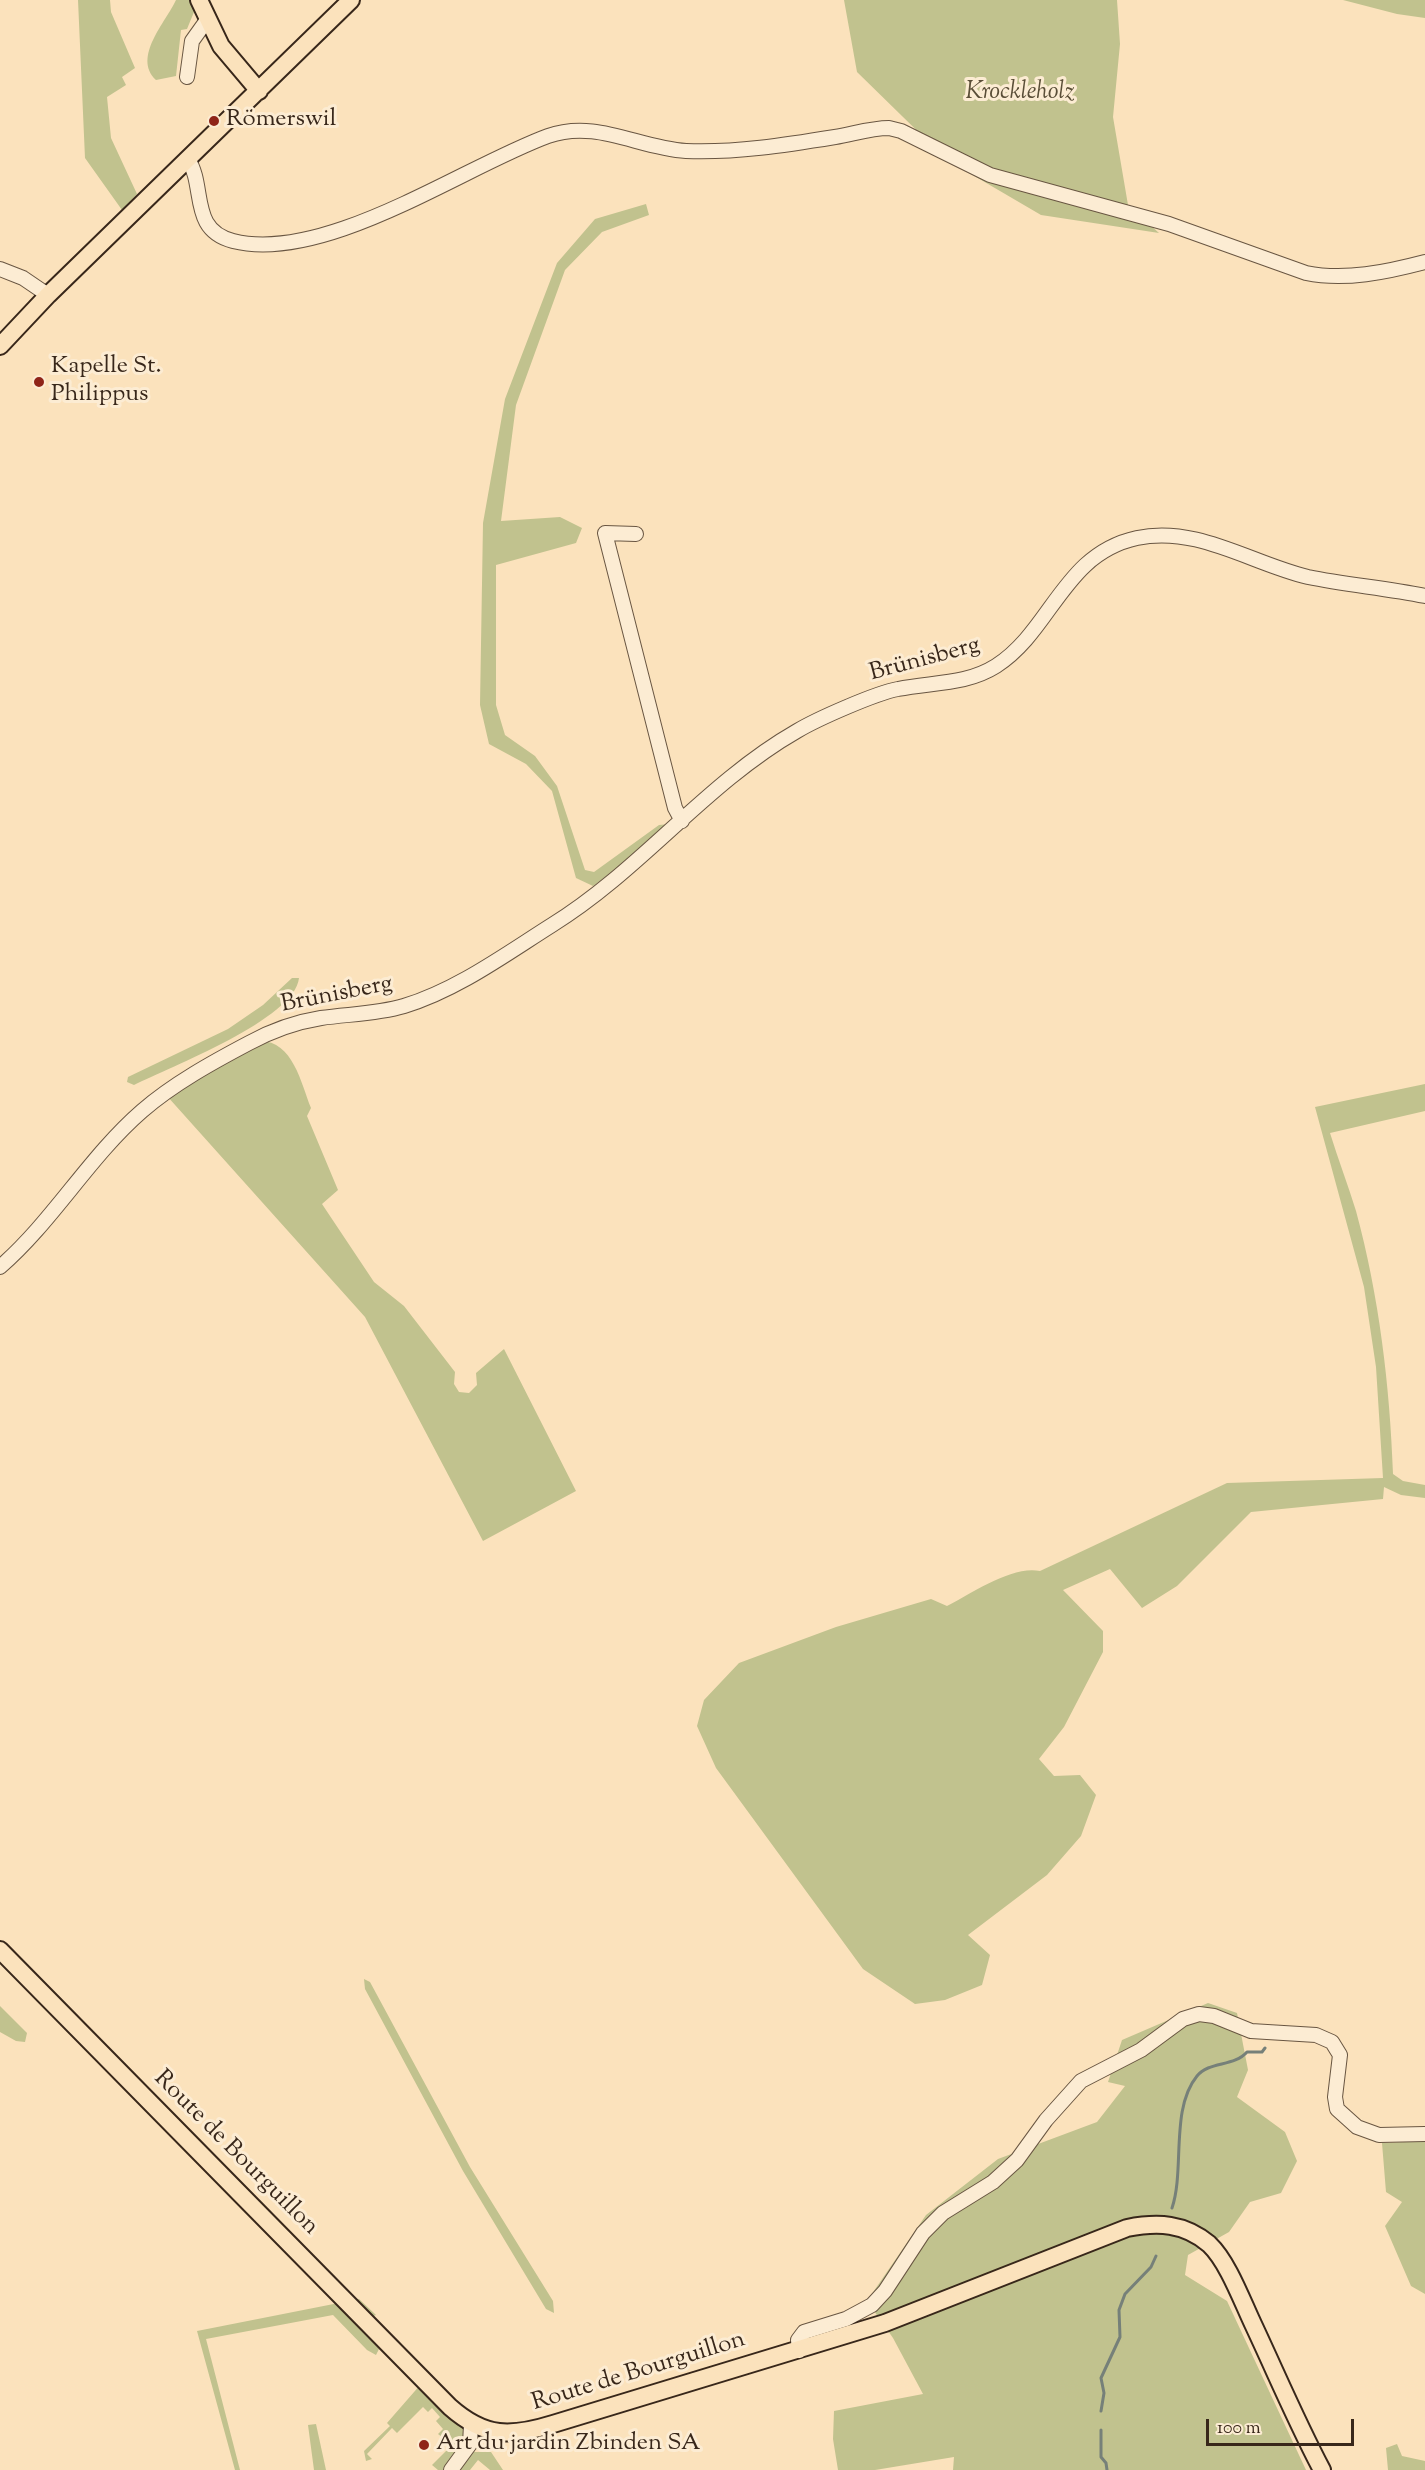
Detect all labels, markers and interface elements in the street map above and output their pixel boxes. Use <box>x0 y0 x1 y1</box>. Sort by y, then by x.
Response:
park label: Krockleholz <box>966 80 1074 108</box>
place label: Römerswil <box>226 107 336 135</box>
marker: Römerswil <box>207 114 221 128</box>
place label: Kapelle St. Philippus <box>51 354 162 410</box>
marker: Kapelle St. Philippus <box>32 375 46 389</box>
street label: Brünisberg <box>867 632 983 690</box>
street label: Brünisberg <box>279 971 395 1021</box>
street label: Route de Bourguillon <box>147 2066 323 2242</box>
street label: Route de Bourguillon <box>529 2327 749 2419</box>
scale bar <box>1209 2407 1358 2445</box>
text: 100 m <box>1217 2416 1261 2442</box>
place label: Art du jardin Zbinden SA <box>436 2431 700 2459</box>
marker: Art du jardin Zbinden SA <box>417 2438 431 2452</box>

